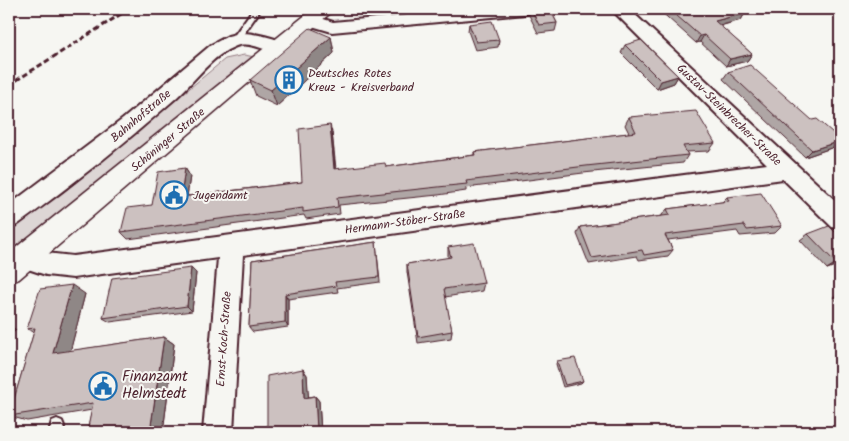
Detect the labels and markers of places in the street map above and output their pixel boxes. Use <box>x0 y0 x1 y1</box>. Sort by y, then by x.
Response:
place label: Deutsches Rotes Kreuz - Kreisverband <box>308 64 415 97</box>
building icon: Deutsches Rotes Kreuz - Kreisverband <box>274 65 304 95</box>
public building icon: Jugendamt <box>159 180 189 210</box>
place label: Jugendamt <box>193 186 248 205</box>
place label: Finanzamt Helmstedt <box>122 365 188 406</box>
public building icon: Finanzamt Helmstedt <box>88 371 118 401</box>

